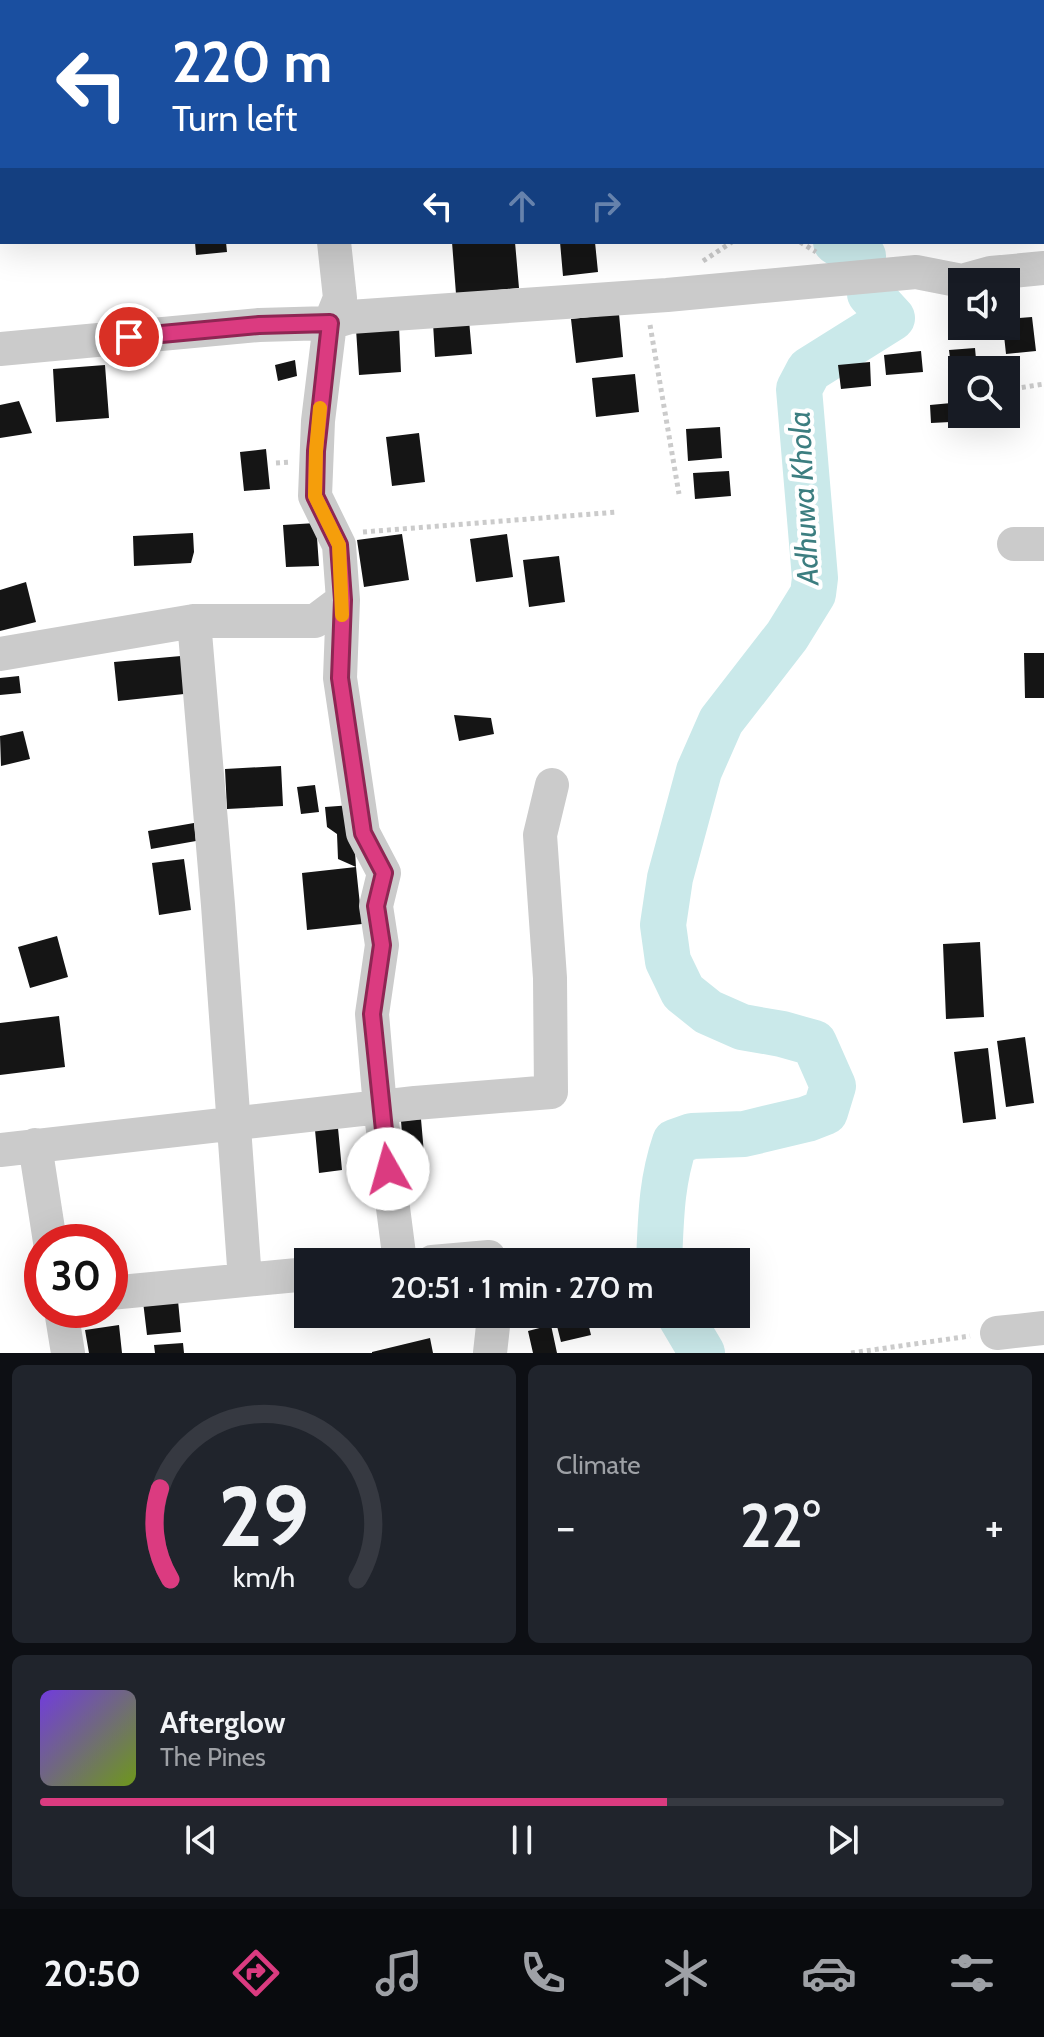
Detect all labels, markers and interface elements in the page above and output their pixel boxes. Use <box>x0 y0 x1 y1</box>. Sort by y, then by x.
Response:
text: 220 m <box>172 28 332 96</box>
icon: left <box>40 32 144 136</box>
text: Turn left <box>172 96 297 140</box>
icon: left <box>416 184 460 228</box>
icon: ahead <box>500 184 544 228</box>
icon: right <box>584 184 628 228</box>
map controls <box>948 268 1020 428</box>
button: sound <box>948 268 1020 340</box>
pin <box>95 303 163 371</box>
icon: arrive <box>107 315 151 359</box>
button: search <box>948 356 1020 428</box>
water label: Adhuwa Khola <box>780 410 827 588</box>
position arrow <box>346 1127 430 1211</box>
speed limit sign: 30 <box>24 1224 128 1328</box>
text: 20:51 · 1 min · 270 m <box>390 1269 654 1306</box>
text: Climate <box>556 1449 641 1481</box>
text: 29 <box>219 1466 309 1567</box>
text: 22° <box>740 1489 820 1562</box>
text: − <box>556 1500 575 1553</box>
text: + <box>985 1500 1004 1553</box>
text: km/h <box>233 1559 295 1594</box>
text: Afterglow <box>160 1704 286 1741</box>
text: The Pines <box>160 1741 266 1773</box>
icon: previous <box>179 1818 223 1862</box>
icon: pause <box>500 1818 544 1862</box>
icon: next <box>821 1818 865 1862</box>
icon: directions <box>228 1945 284 2001</box>
icon: music <box>371 1945 427 2001</box>
icon: phone <box>515 1945 571 2001</box>
icon: climate <box>658 1945 714 2001</box>
icon: car <box>801 1945 857 2001</box>
icon: filters <box>944 1945 1000 2001</box>
text: 20:50 <box>44 1951 141 1995</box>

